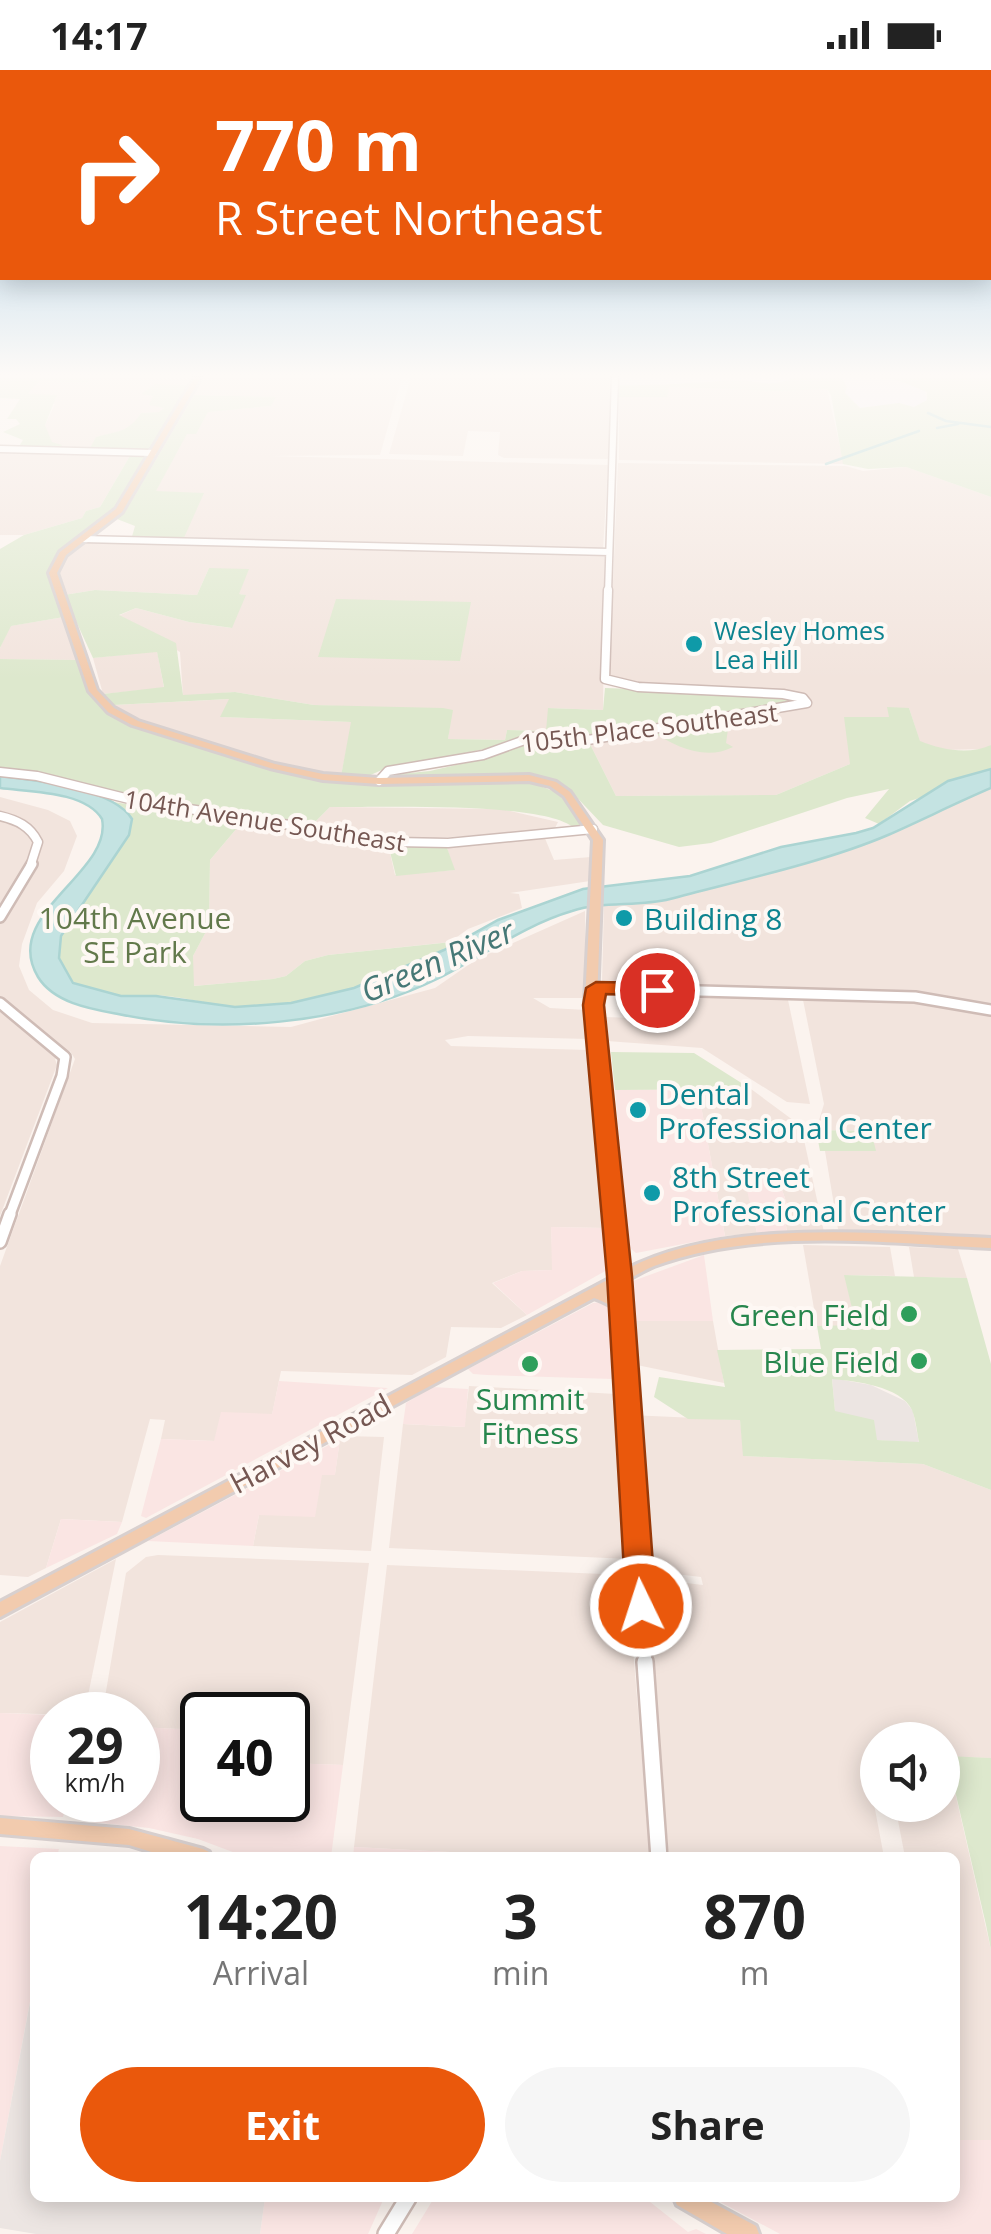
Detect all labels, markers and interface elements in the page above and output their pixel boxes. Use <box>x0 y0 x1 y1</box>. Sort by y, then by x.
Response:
text: 14:17 <box>50 9 148 61</box>
text: 770 m <box>215 96 422 192</box>
icon: right <box>50 110 180 240</box>
text: R Street Northeast <box>215 187 603 248</box>
place label: Wesley Homes Lea Hill <box>714 613 885 676</box>
marker: Wesley Homes Lea Hill <box>683 633 705 655</box>
street label: 105th Place Southeast <box>519 694 779 760</box>
street label: 104th Avenue Southeast <box>122 781 408 859</box>
park label: 104th Avenue SE Park <box>39 897 231 972</box>
place label: Building 8 <box>644 898 783 939</box>
marker: Building 8 <box>613 907 635 929</box>
water label: Green River <box>354 908 522 1012</box>
pin <box>615 948 700 1033</box>
icon: arrive <box>630 963 685 1018</box>
place label: Dental Professional Center <box>658 1073 932 1148</box>
marker: Dental Professional Center <box>627 1099 649 1121</box>
place label: 8th Street Professional Center <box>672 1156 946 1231</box>
marker: 8th Street Professional Center <box>641 1182 663 1204</box>
place label: Green Field <box>729 1294 889 1335</box>
marker: Green Field <box>898 1303 920 1325</box>
place label: Blue Field <box>763 1341 899 1382</box>
marker: Blue Field <box>908 1350 930 1372</box>
marker: Summit Fitness <box>519 1353 541 1375</box>
place label: Summit Fitness <box>476 1378 584 1453</box>
street label: Harvey Road <box>222 1383 398 1503</box>
position arrow <box>589 1554 693 1658</box>
speed limit sign: 40 <box>180 1692 310 1822</box>
text: 29 <box>66 1711 124 1779</box>
map controls <box>860 1722 960 1822</box>
button: sound <box>860 1722 960 1822</box>
text: km/h <box>65 1765 125 1799</box>
text: 14:20 <box>184 1875 338 1957</box>
text: 3 <box>504 1875 538 1957</box>
text: 870 <box>703 1875 806 1957</box>
text: Arrival <box>213 1951 309 1994</box>
text: min <box>492 1951 549 1994</box>
text: m <box>740 1951 769 1994</box>
button: Exit <box>80 2067 485 2182</box>
button: Share <box>505 2067 910 2182</box>

